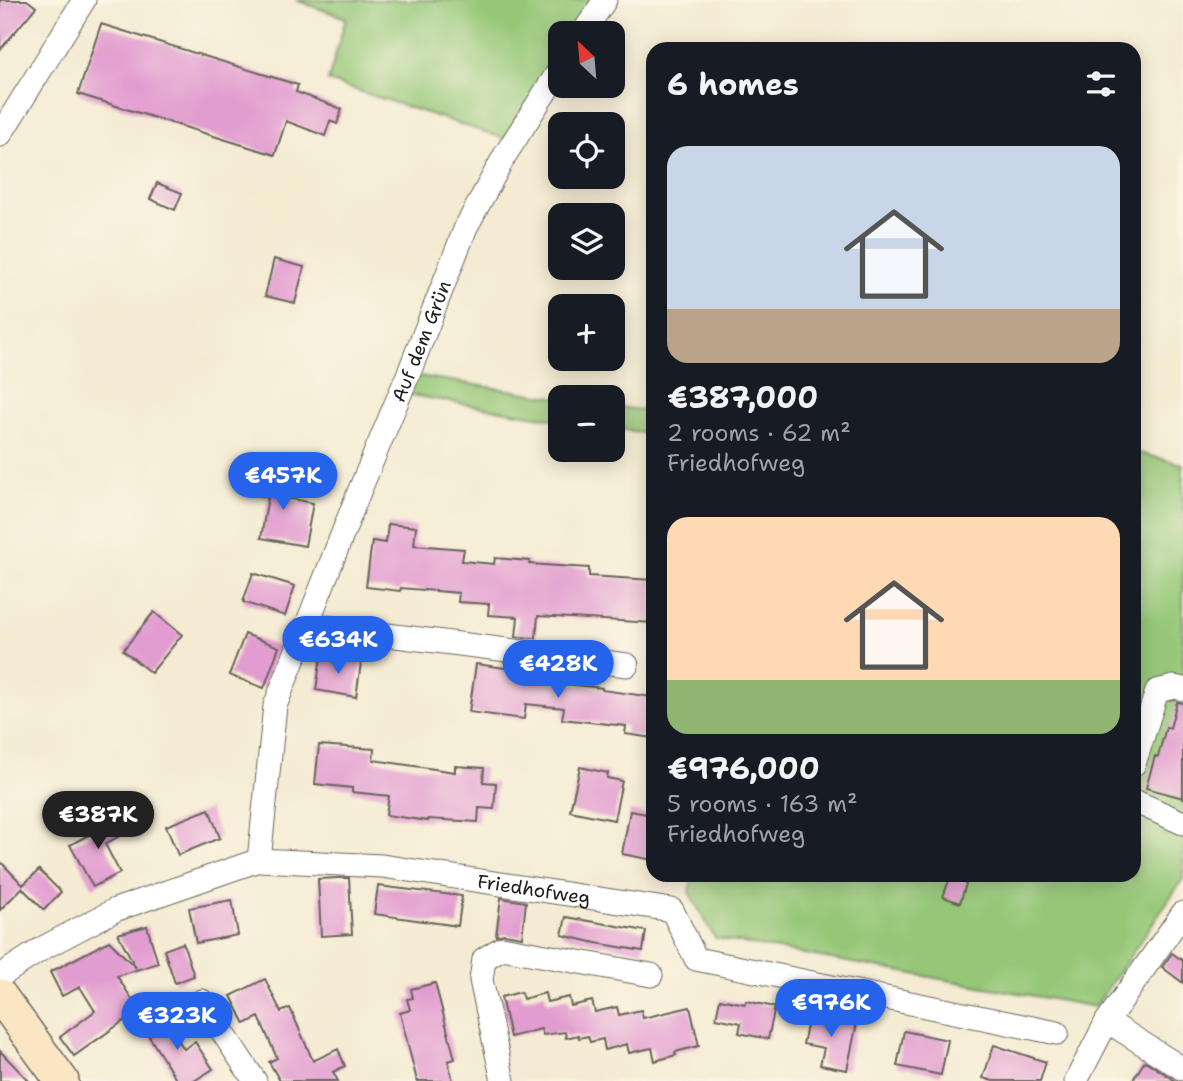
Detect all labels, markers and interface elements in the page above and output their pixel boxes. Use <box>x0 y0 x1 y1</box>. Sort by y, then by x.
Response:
north arrow <box>548 21 625 98</box>
map controls <box>548 21 625 462</box>
text: 6 homes <box>667 64 799 105</box>
icon: filters <box>1082 65 1120 103</box>
button: locate <box>548 112 625 189</box>
icon: home <box>831 191 957 317</box>
button: layers <box>548 203 625 280</box>
street label: Auf dem Grün <box>386 277 456 406</box>
button: + <box>548 294 625 371</box>
text: €387,000 <box>667 377 818 418</box>
button: − <box>548 385 625 462</box>
text: 2 rooms · 62 m² <box>667 418 851 448</box>
text: Friedhofweg <box>667 448 805 478</box>
pin: €457K <box>234 452 332 512</box>
text: €457K <box>244 460 322 490</box>
icon: home <box>831 562 957 688</box>
pin: €634K <box>289 616 387 676</box>
text: €634K <box>298 624 378 654</box>
pin: €428K <box>509 640 607 700</box>
text: €428K <box>519 648 597 678</box>
text: €976,000 <box>667 748 820 789</box>
text: 5 rooms · 163 m² <box>667 789 858 819</box>
pin: €387K <box>49 792 147 851</box>
text: €387K <box>58 799 138 829</box>
text: Friedhofweg <box>667 819 805 849</box>
street label: Friedhofweg <box>476 868 592 910</box>
pin: €976K <box>782 979 880 1039</box>
text: €976K <box>791 987 871 1017</box>
pin: €323K <box>128 992 226 1052</box>
text: €323K <box>138 1000 216 1030</box>

